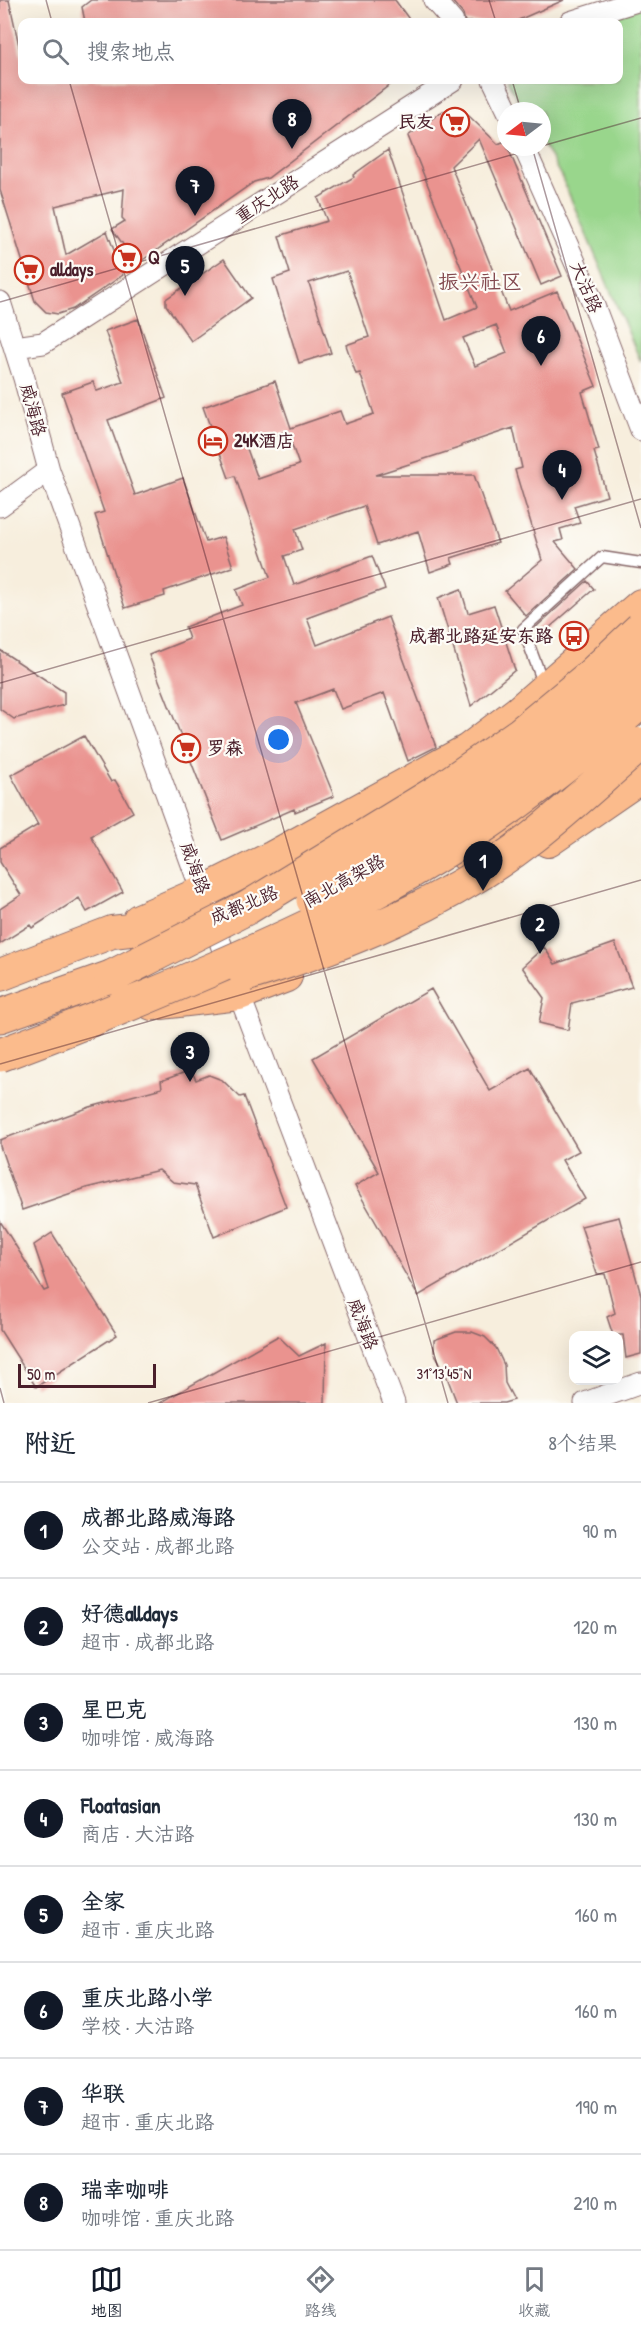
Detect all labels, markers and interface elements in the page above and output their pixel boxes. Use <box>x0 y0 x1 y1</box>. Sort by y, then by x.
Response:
search box <box>18 18 623 84</box>
icon: search <box>39 35 72 68</box>
text: 搜索地点 <box>87 36 175 66</box>
pin: 8 <box>272 100 312 149</box>
north arrow <box>497 102 551 156</box>
supermarket icon: 民友 <box>439 106 471 138</box>
place label: 民友 <box>398 109 434 134</box>
pin: 7 <box>176 166 214 216</box>
street label: 重庆北路 <box>230 168 304 229</box>
supermarket icon: Q <box>111 242 143 274</box>
place label: Q <box>148 245 160 270</box>
pin: 5 <box>166 246 204 296</box>
supermarket icon: alldays <box>13 254 45 286</box>
place label: alldays <box>50 257 94 283</box>
street label: 大沽路 <box>564 257 609 317</box>
district label: 振兴社区 <box>438 267 522 296</box>
pin: 6 <box>522 316 560 366</box>
street label: 威海路 <box>14 381 53 439</box>
hotel icon: 24K酒店 <box>197 425 229 457</box>
place label: 24K酒店 <box>234 428 295 453</box>
pin: 4 <box>542 450 582 500</box>
bus stop icon: 成都北路延安东路 <box>558 620 590 652</box>
place label: 成都北路延安东路 <box>409 623 553 648</box>
your location <box>264 725 293 754</box>
supermarket icon: 罗森 <box>170 732 202 764</box>
place label: 罗森 <box>207 735 243 760</box>
street label: 威海路 <box>174 838 216 897</box>
pin: 1 <box>464 842 502 891</box>
street label: 南北高架路 <box>298 848 389 913</box>
street label: 成都北路 <box>206 879 282 930</box>
pin: 2 <box>520 904 560 954</box>
pin: 3 <box>170 1032 210 1082</box>
street label: 威海路 <box>342 1294 385 1354</box>
map controls <box>569 1331 623 1385</box>
button: layers <box>569 1331 623 1385</box>
scale bar <box>18 1361 156 1388</box>
text: 50 m <box>27 1363 56 1385</box>
text: 31°13'45"N <box>417 1363 471 1384</box>
text: 附近 <box>24 1425 76 1460</box>
text: 8个结果 <box>548 1429 617 1456</box>
text: 成都北路威海路 <box>81 1502 235 1532</box>
text: 1 <box>40 1517 47 1544</box>
text: 90 m <box>583 1517 617 1544</box>
text: 公交站 · 成都北路 <box>81 1532 234 1559</box>
text: 好德alldays <box>81 1598 178 1628</box>
text: 2 <box>39 1613 48 1640</box>
text: 120 m <box>573 1613 617 1640</box>
text: 超市 · 成都北路 <box>81 1628 214 1655</box>
text: 星巴克 <box>81 1694 147 1724</box>
text: 3 <box>39 1709 48 1736</box>
text: 130 m <box>574 1709 617 1736</box>
text: 咖啡馆 · 威海路 <box>81 1724 214 1751</box>
text: Floatasian <box>81 1790 161 1820</box>
text: 4 <box>40 1805 47 1832</box>
text: 130 m <box>574 1805 617 1832</box>
text: 商店 · 大沽路 <box>81 1820 194 1847</box>
text: 全家 <box>81 1886 125 1916</box>
text: 5 <box>39 1901 48 1928</box>
text: 160 m <box>575 1901 617 1928</box>
text: 超市 · 重庆北路 <box>81 1916 214 1943</box>
text: 重庆北路小学 <box>81 1982 213 2012</box>
text: 6 <box>40 1997 47 2024</box>
text: 160 m <box>575 1997 617 2024</box>
text: 学校 · 大沽路 <box>81 2012 194 2039</box>
text: 华联 <box>81 2078 125 2108</box>
text: 7 <box>39 2093 48 2120</box>
text: 190 m <box>575 2093 617 2120</box>
text: 超市 · 重庆北路 <box>81 2108 214 2135</box>
text: 瑞幸咖啡 <box>81 2174 169 2204</box>
text: 8 <box>39 2189 48 2216</box>
text: 210 m <box>573 2189 617 2216</box>
text: 咖啡馆 · 重庆北路 <box>81 2204 234 2231</box>
tab: 地图 <box>90 2263 123 2321</box>
tab: 路线 <box>304 2263 337 2321</box>
tab: 收藏 <box>518 2263 551 2321</box>

